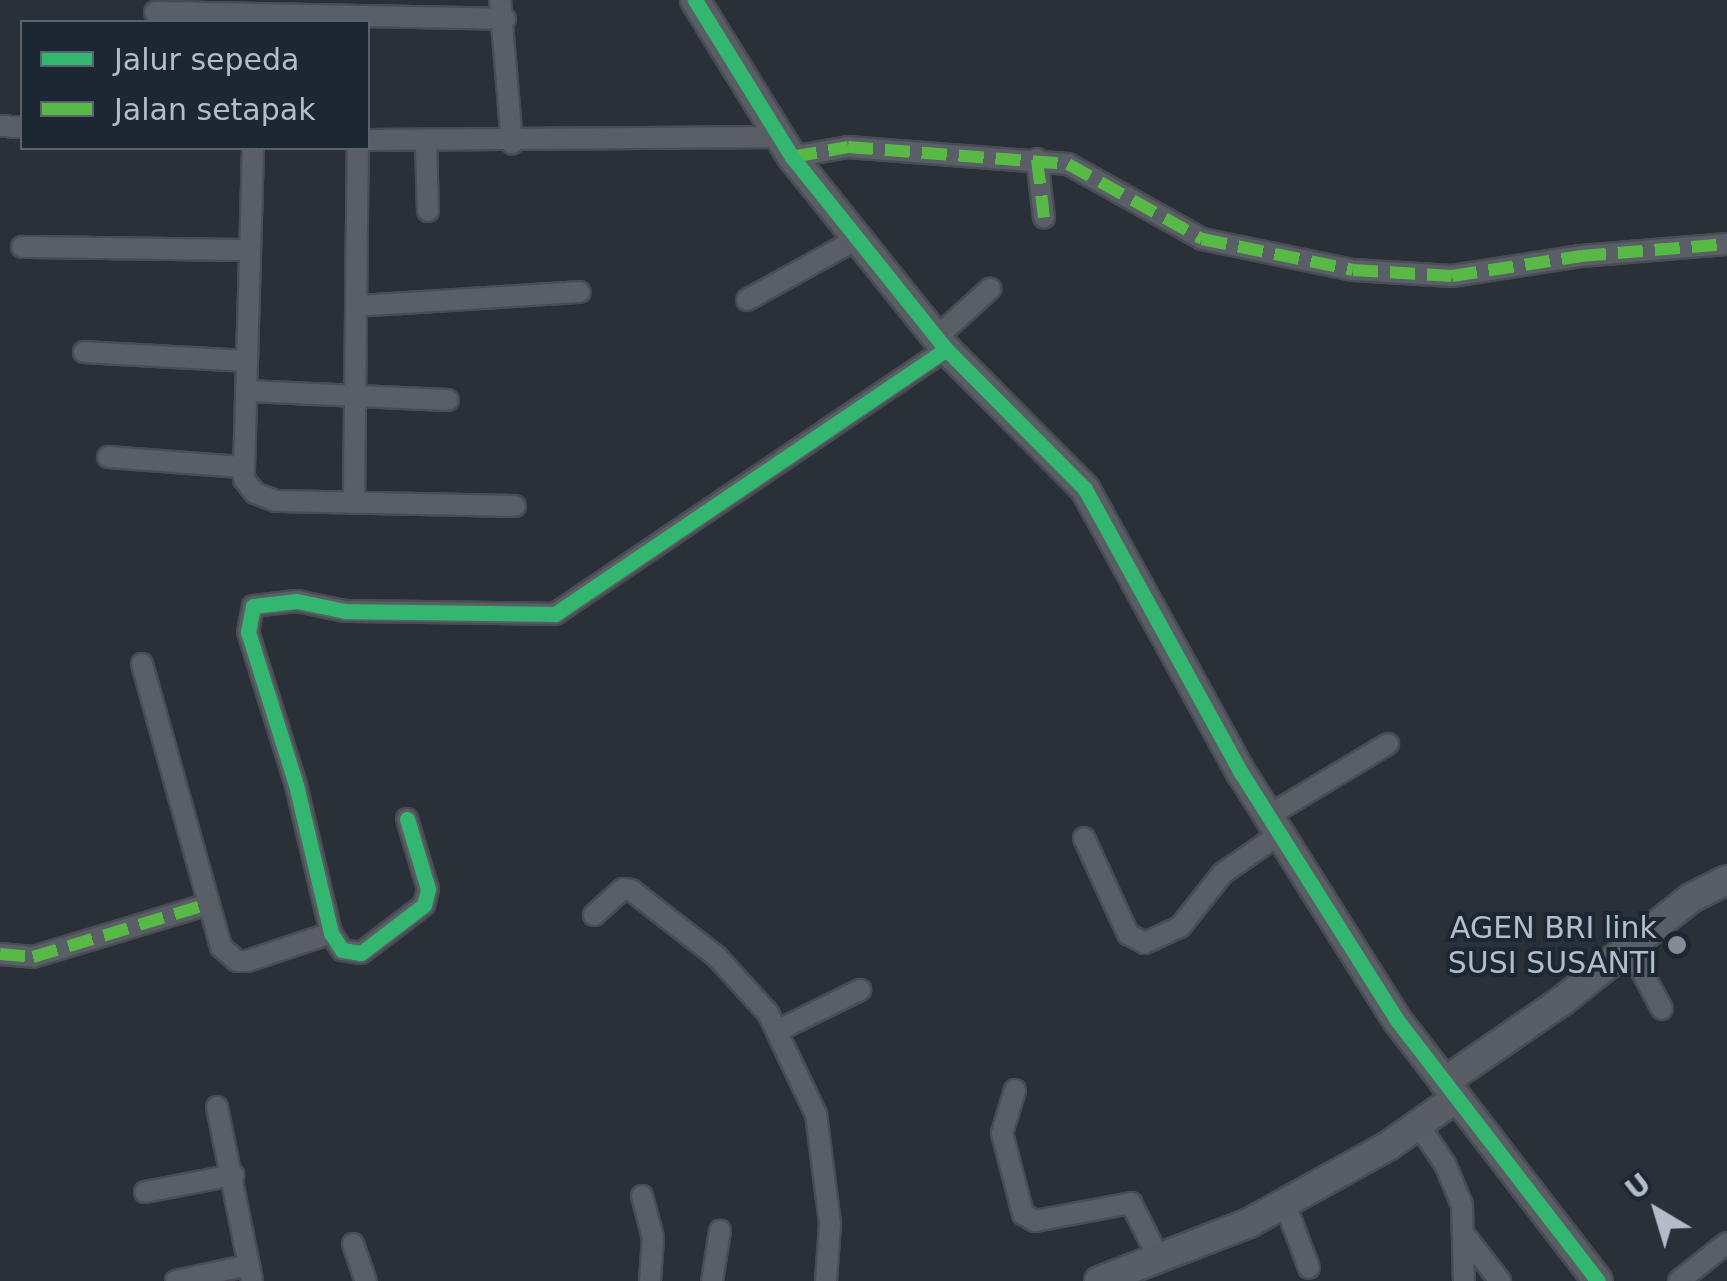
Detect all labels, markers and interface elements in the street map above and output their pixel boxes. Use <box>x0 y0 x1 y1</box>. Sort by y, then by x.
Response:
legend <box>20 20 370 150</box>
text: Jalur sepeda <box>114 42 299 77</box>
text: Jalan setapak <box>114 92 316 127</box>
place label: AGEN BRI link SUSI SUSANTI <box>1448 910 1657 980</box>
marker: AGEN BRI link SUSI SUSANTI <box>1666 934 1688 956</box>
north arrow <box>1607 1161 1707 1261</box>
text: U <box>1619 1167 1657 1207</box>

